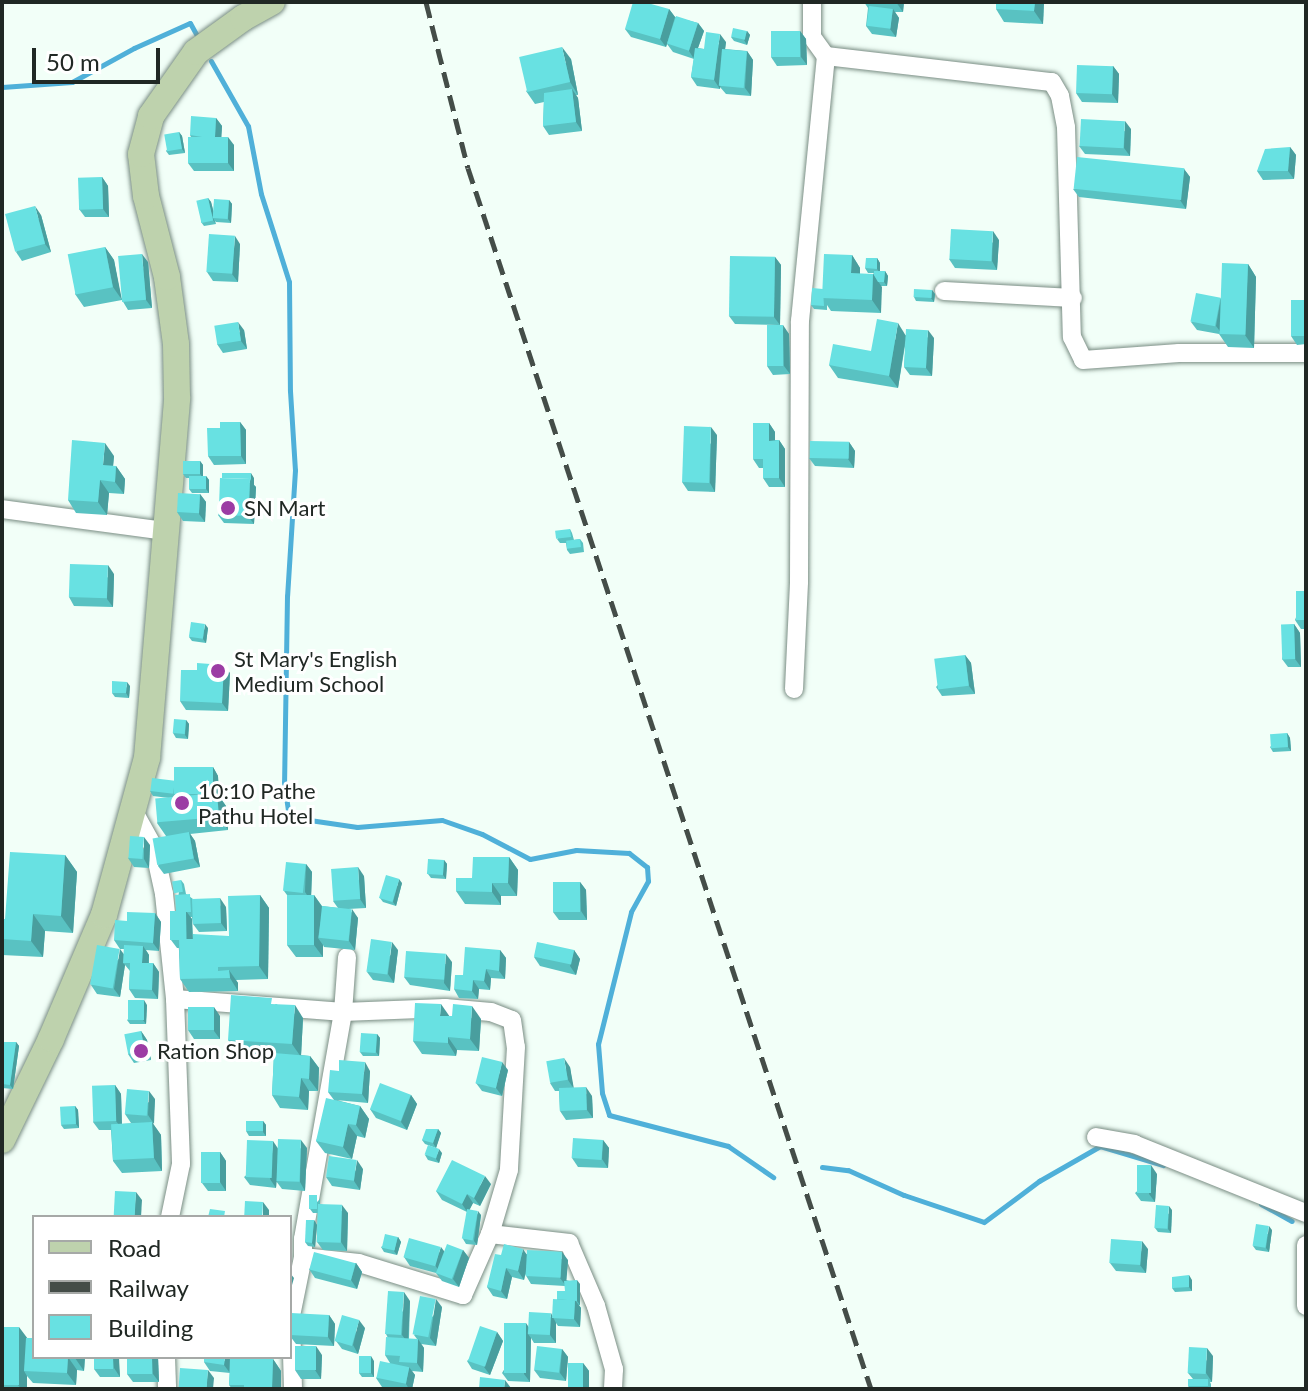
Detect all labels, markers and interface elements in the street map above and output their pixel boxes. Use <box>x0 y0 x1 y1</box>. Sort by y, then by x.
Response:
scale bar <box>36 32 164 82</box>
text: 50 m <box>46 47 100 76</box>
place label: SN Mart <box>244 495 325 521</box>
marker: SN Mart <box>219 499 237 517</box>
place label: St Mary's English Medium School <box>234 645 397 696</box>
marker: St Mary's English Medium School <box>209 662 227 680</box>
place label: 10:10 Pathe Pathu Hotel <box>198 777 316 828</box>
marker: 10:10 Pathe Pathu Hotel <box>173 794 191 812</box>
place label: Ration Shop <box>157 1038 274 1064</box>
marker: Ration Shop <box>132 1042 150 1060</box>
legend <box>32 1215 292 1359</box>
text: Road <box>108 1233 161 1262</box>
text: Railway <box>108 1273 189 1302</box>
text: Building <box>108 1313 193 1342</box>

